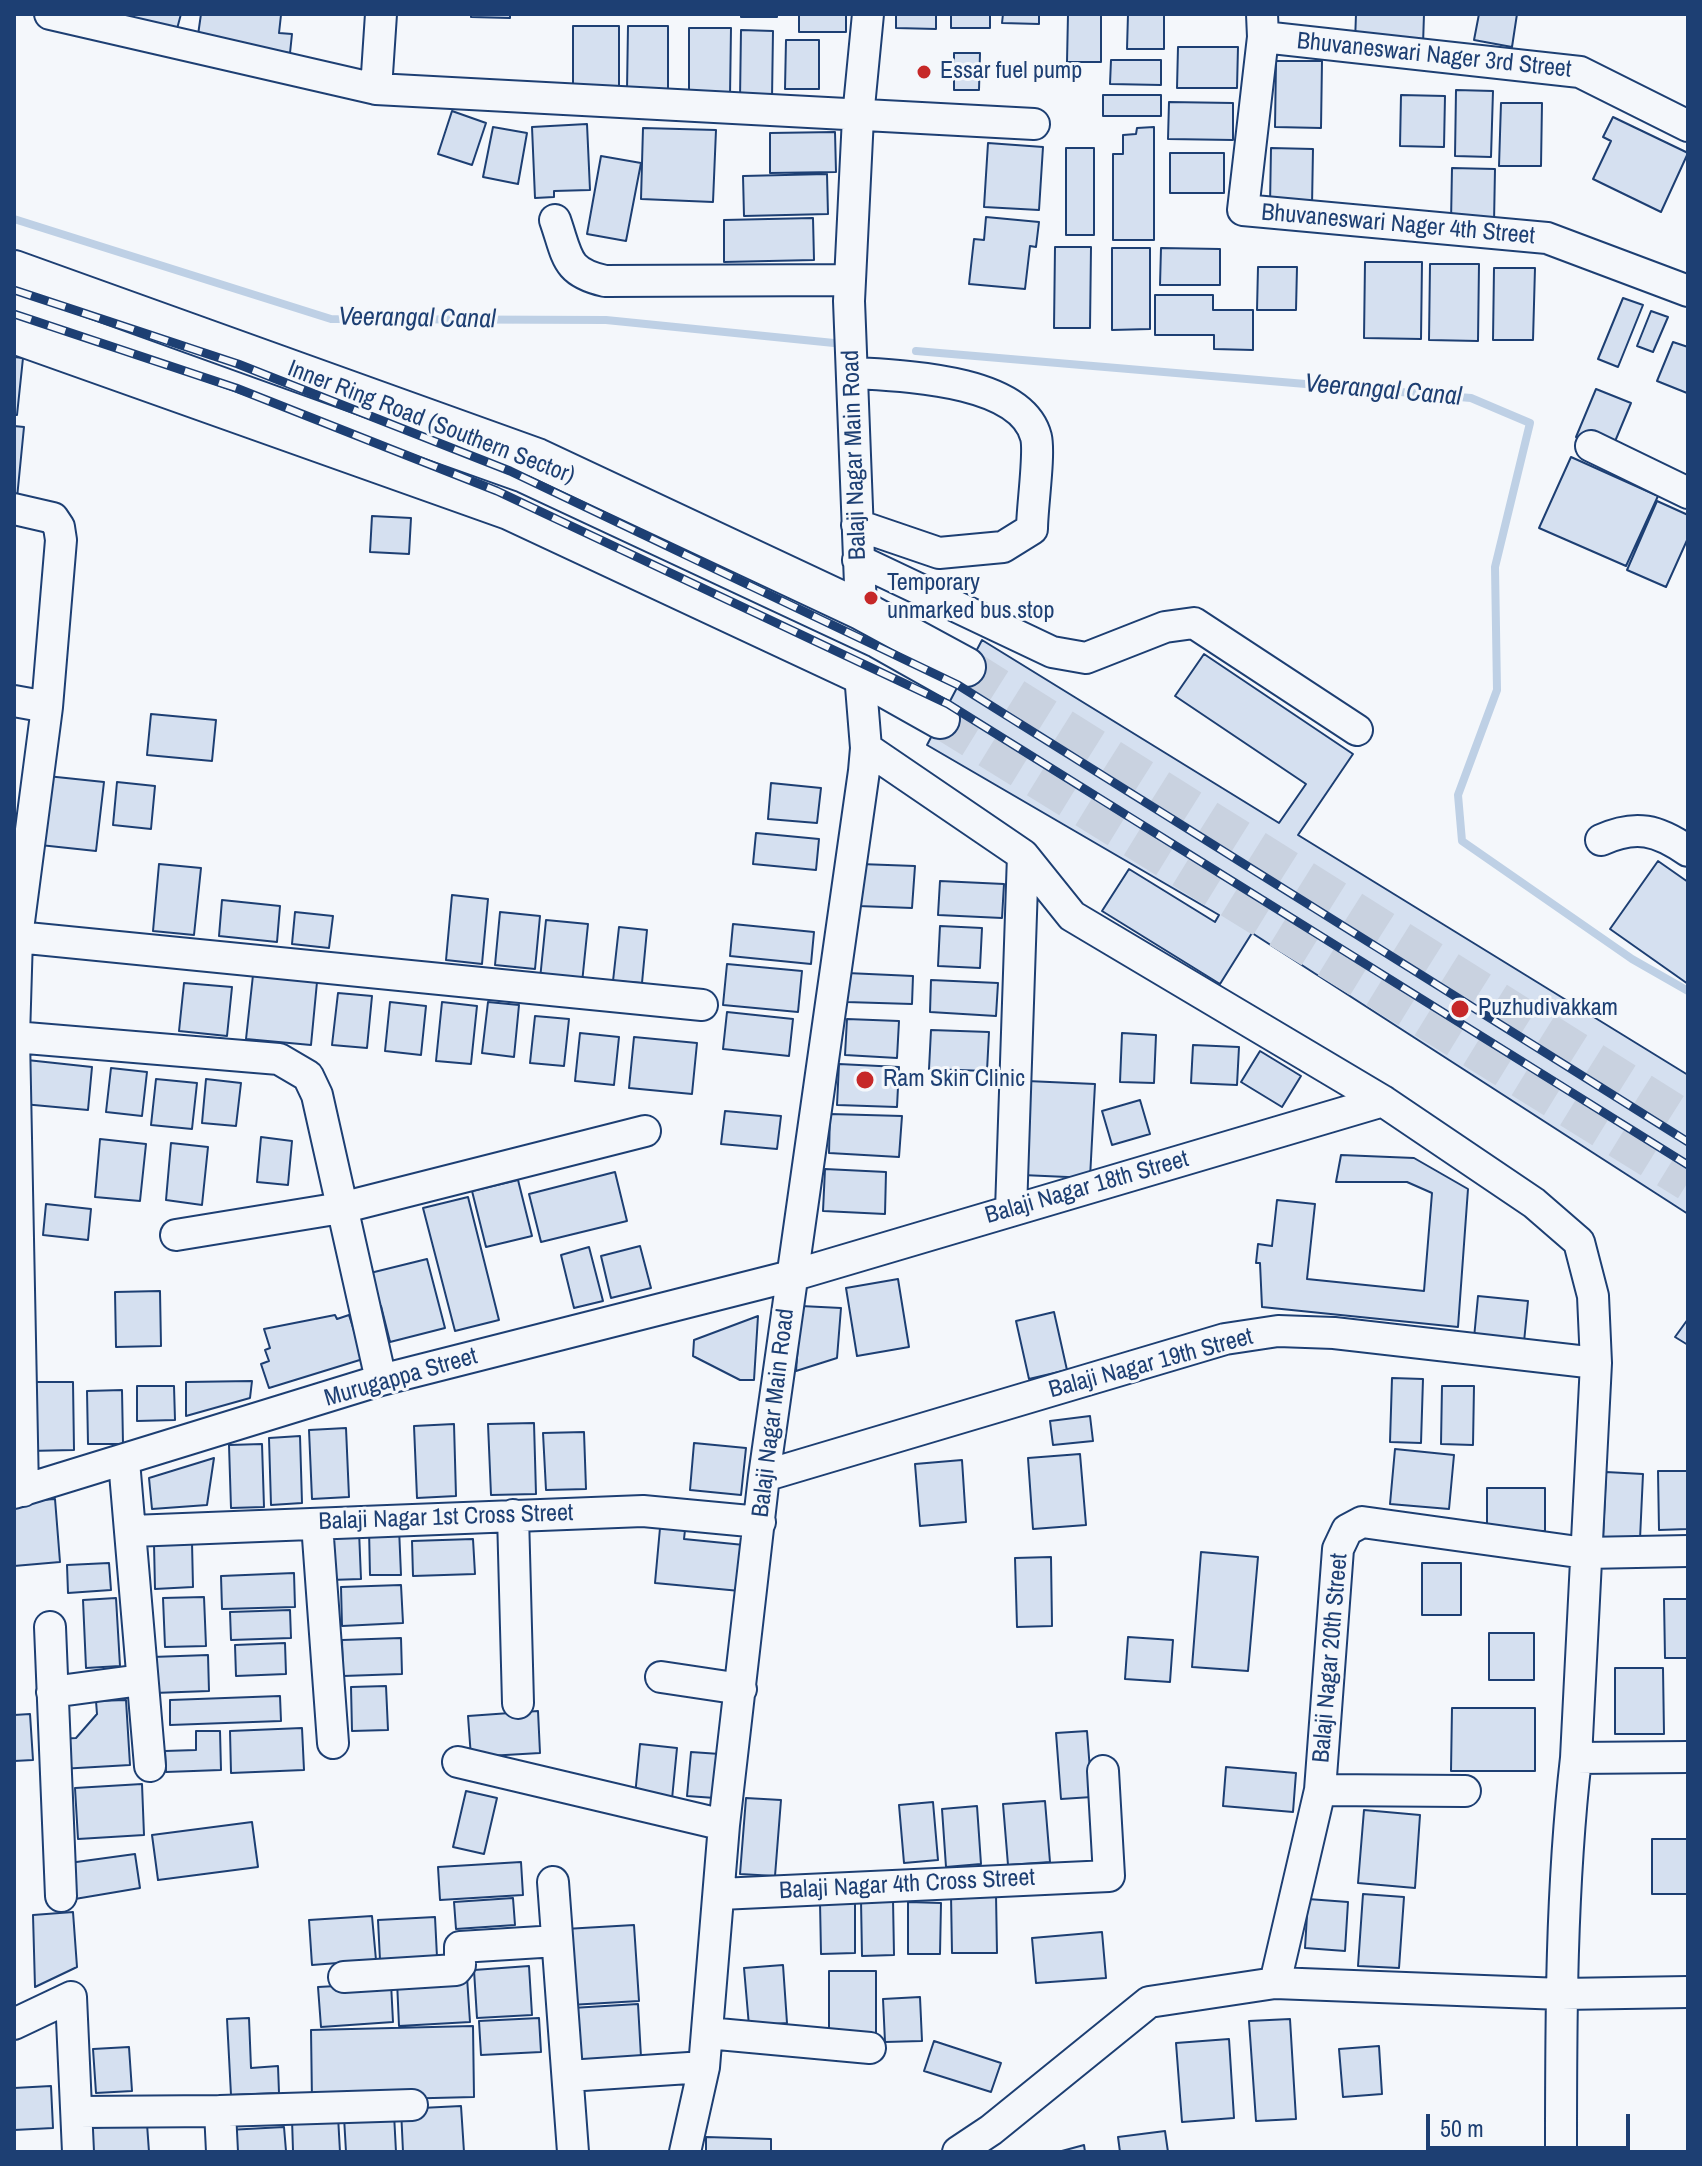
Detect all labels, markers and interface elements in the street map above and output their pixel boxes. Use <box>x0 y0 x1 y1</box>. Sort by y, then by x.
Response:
street label: Bhuvaneswari Nager 3rd Street <box>1295 27 1573 85</box>
place label: Essar fuel pump <box>940 58 1082 86</box>
marker: Essar fuel pump <box>915 63 933 81</box>
street label: Bhuvaneswari Nager 4th Street <box>1260 199 1536 251</box>
water label: Veerangal Canal <box>338 302 496 336</box>
street label: Balaji Nagar Main Road <box>837 350 873 560</box>
street label: Inner Ring Road (Southern Sector) <box>283 355 579 491</box>
water label: Veerangal Canal <box>1303 369 1463 413</box>
place label: Temporary unmarked bus stop <box>887 570 1054 626</box>
marker: Temporary unmarked bus stop <box>862 589 880 607</box>
place label: Puzhudivakkam <box>1478 995 1618 1023</box>
marker: Puzhudivakkam <box>1449 998 1471 1020</box>
place label: Ram Skin Clinic <box>883 1066 1025 1094</box>
marker: Ram Skin Clinic <box>854 1069 876 1091</box>
street label: Balaji Nagar 18th Street <box>982 1145 1192 1231</box>
street label: Balaji Nagar Main Road <box>747 1307 801 1519</box>
street label: Balaji Nagar 19th Street <box>1046 1323 1256 1405</box>
street label: Murugappa Street <box>321 1342 481 1414</box>
street label: Balaji Nagar 1st Cross Street <box>318 1499 574 1537</box>
street label: Balaji Nagar 20th Street <box>1308 1552 1354 1764</box>
street label: Balaji Nagar 4th Cross Street <box>778 1864 1036 1906</box>
scale bar <box>1430 2098 1634 2148</box>
text: 50 m <box>1440 2112 1484 2144</box>

